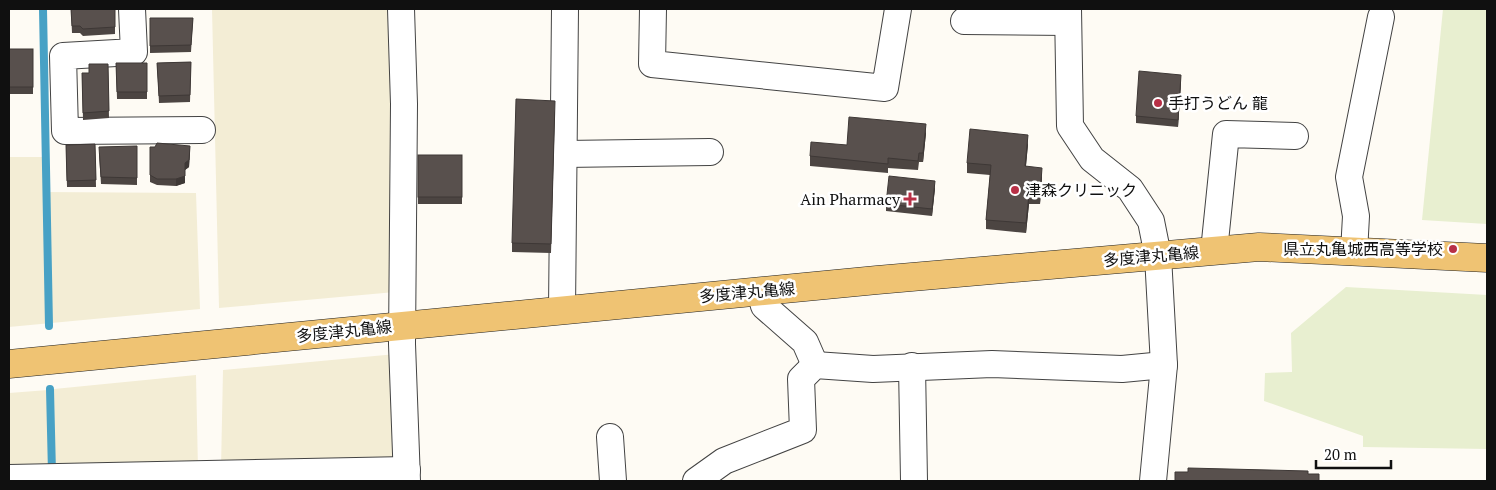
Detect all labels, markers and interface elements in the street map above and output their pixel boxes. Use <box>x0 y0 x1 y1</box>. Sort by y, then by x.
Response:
place label: 手打うどん 龍 <box>1168 92 1268 114</box>
marker: 手打うどん 龍 <box>1152 97 1164 109</box>
place label: 津森クリニック <box>1025 179 1137 201</box>
marker: 津森クリニック <box>1009 184 1021 196</box>
place label: Ain Pharmacy <box>800 188 901 210</box>
marker: Ain Pharmacy <box>904 193 916 205</box>
place label: 県立丸亀城西高等学校 <box>1283 238 1443 260</box>
street label: 多度津丸亀線 <box>1102 241 1200 271</box>
marker: 県立丸亀城西高等学校 <box>1447 243 1459 255</box>
street label: 多度津丸亀線 <box>698 277 796 307</box>
street label: 多度津丸亀線 <box>295 315 393 347</box>
scale bar <box>1316 438 1391 470</box>
text: 20 m <box>1324 444 1357 464</box>

